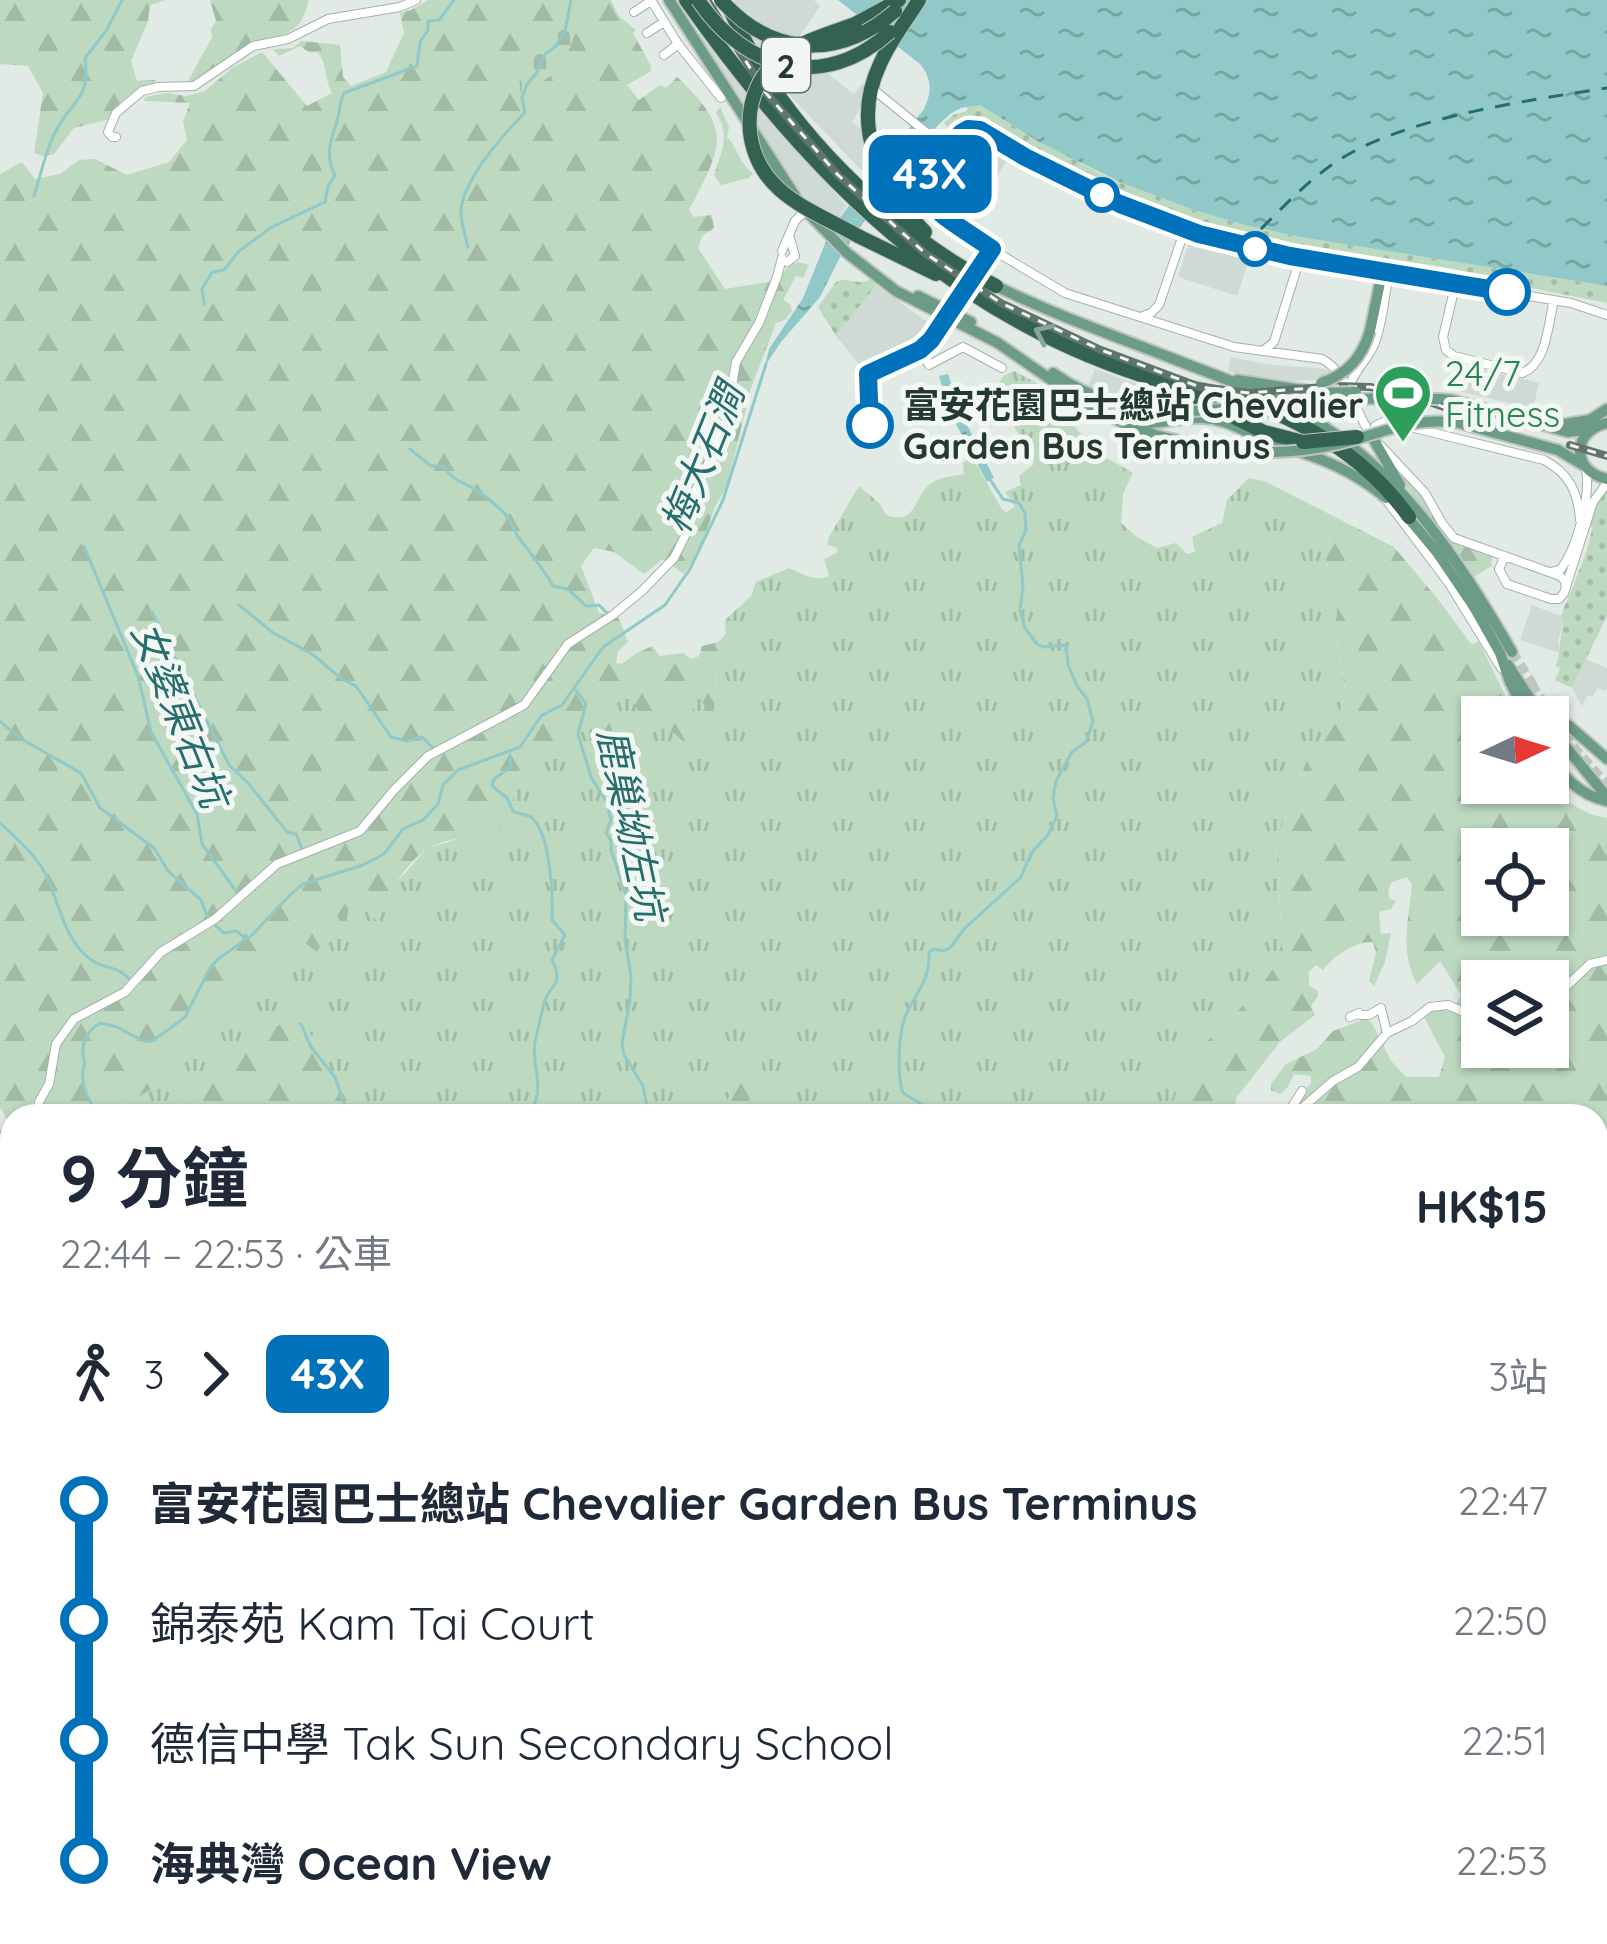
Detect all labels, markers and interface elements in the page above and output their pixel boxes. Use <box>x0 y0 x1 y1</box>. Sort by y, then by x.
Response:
road number: 2 <box>762 38 810 92</box>
line badge: 43X <box>861 135 999 213</box>
text: 43X <box>893 147 967 200</box>
unlabelled marker <box>1086 179 1118 211</box>
unlabelled marker <box>1239 233 1271 265</box>
unlabelled marker <box>1485 270 1529 314</box>
one-way arrow <box>1034 324 1055 347</box>
place label: 24/7 Fitness <box>1445 350 1560 436</box>
sports icon: 24/7 Fitness <box>1372 362 1434 444</box>
water label: 梅大石澗 <box>650 372 756 540</box>
place label: 富安花園巴士總站 Chevalier Garden Bus Terminus <box>903 382 1364 468</box>
marker: 富安花園巴士總站 Chevalier Garden Bus Terminus <box>848 403 892 447</box>
water label: 女婆東右坑 <box>122 614 242 818</box>
north arrow <box>1461 696 1569 804</box>
map controls <box>1461 696 1569 1068</box>
water label: 鹿巢坳左坑 <box>588 724 677 929</box>
button: locate <box>1461 828 1569 936</box>
button: layers <box>1461 960 1569 1068</box>
text: 9 分鐘 <box>60 1136 248 1219</box>
text: HK$15 <box>1416 1178 1548 1234</box>
text: 22:44 – 22:53 · 公車 <box>60 1229 392 1278</box>
icon: walk <box>60 1341 126 1407</box>
icon: forward <box>182 1341 248 1407</box>
text: 43X <box>290 1347 365 1400</box>
text: 3 <box>144 1350 164 1399</box>
text: 3站 <box>1489 1352 1548 1401</box>
text: 富安花園巴士總站 Chevalier Garden Bus Terminus <box>150 1475 1197 1531</box>
text: 22:47 <box>1458 1476 1548 1525</box>
text: 錦泰苑 Kam Tai Court <box>150 1595 595 1651</box>
text: 22:50 <box>1453 1596 1548 1645</box>
text: 德信中學 Tak Sun Secondary School <box>150 1715 894 1771</box>
text: 22:51 <box>1462 1716 1548 1765</box>
text: 海典灣 Ocean View <box>150 1835 552 1891</box>
text: 22:53 <box>1456 1836 1548 1885</box>

